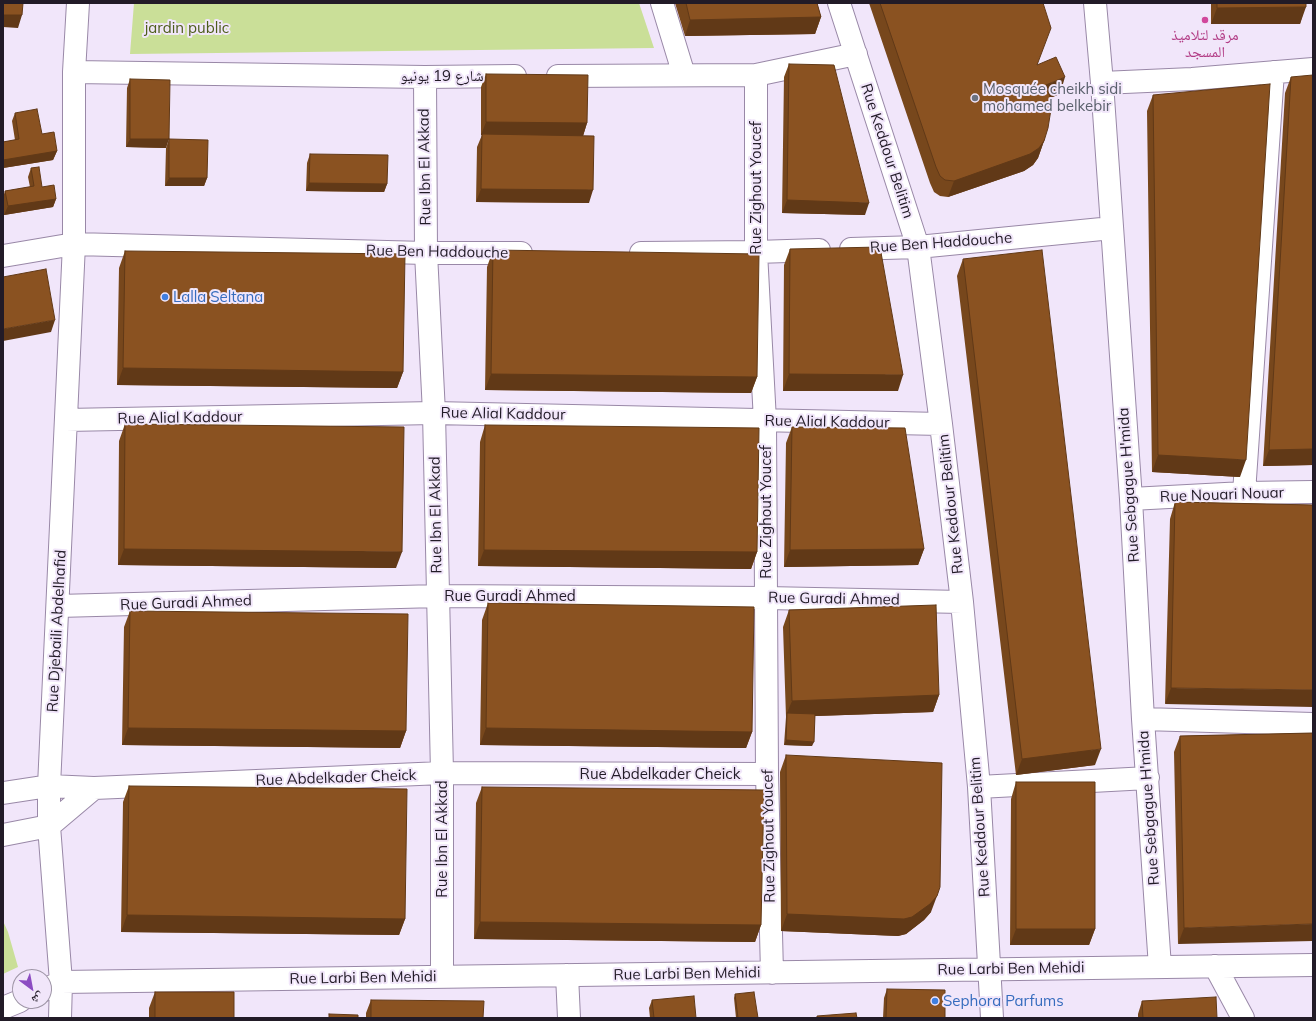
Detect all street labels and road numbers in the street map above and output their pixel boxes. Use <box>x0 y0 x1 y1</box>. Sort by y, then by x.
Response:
street label: شارع 19 يونيو <box>400 67 484 85</box>
street label: Rue Keddour Belitim <box>857 81 917 221</box>
street label: Rue Ibn El Akkad <box>415 108 435 226</box>
street label: Rue Zighout Youcef <box>747 121 765 255</box>
street label: Rue Ben Haddouche <box>869 229 1013 257</box>
street label: Rue Ben Haddouche <box>366 242 508 262</box>
street label: Rue Alial Kaddour <box>440 404 566 424</box>
street label: Rue Sebgague H'mida <box>1115 407 1143 563</box>
street label: Rue Alial Kaddour <box>117 408 243 428</box>
street label: Rue Alial Kaddour <box>764 412 890 432</box>
street label: Rue Keddour Belitim <box>935 433 967 575</box>
street label: Rue Zighout Youcef <box>757 445 775 579</box>
street label: Rue Ibn El Akkad <box>426 456 446 574</box>
street label: Rue Nouari Nouar <box>1160 484 1284 506</box>
street label: Rue Djebaili Abdelhafid <box>44 549 70 713</box>
street label: Rue Guradi Ahmed <box>444 587 576 605</box>
street label: Rue Guradi Ahmed <box>768 589 900 609</box>
street label: Rue Guradi Ahmed <box>120 592 252 614</box>
street label: Rue Sebgague H'mida <box>1135 730 1163 886</box>
street label: Rue Keddour Belitim <box>966 756 994 898</box>
street label: Rue Abdelkader Cheick <box>580 765 740 783</box>
street label: Rue Abdelkader Cheick <box>255 766 417 790</box>
street label: Rue Zighout Youcef <box>759 769 779 903</box>
street label: Rue Ibn El Akkad <box>433 780 451 898</box>
street label: Rue Larbi Ben Mehidi <box>937 959 1085 979</box>
street label: Rue Larbi Ben Mehidi <box>613 964 761 984</box>
street label: Rue Larbi Ben Mehidi <box>289 968 437 988</box>

